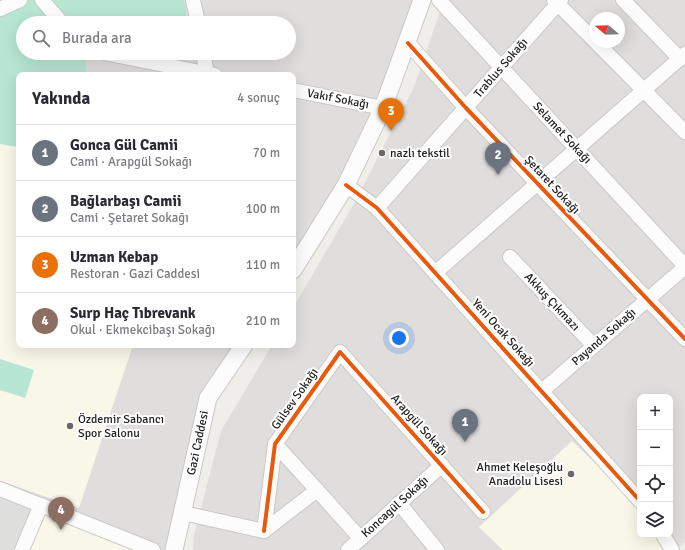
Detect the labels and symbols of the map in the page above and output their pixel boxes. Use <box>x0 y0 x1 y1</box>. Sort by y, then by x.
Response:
north arrow <box>589 12 625 48</box>
street label: Trablus Sokağı <box>471 35 531 101</box>
street label: Vakıf Sokağı <box>306 86 370 112</box>
pin: 3 <box>378 98 404 131</box>
street label: Selamet Sokağı <box>529 99 595 167</box>
pin: 2 <box>485 142 511 175</box>
place label: nazlı tekstil <box>390 146 450 161</box>
marker: nazlı tekstil <box>377 148 387 158</box>
street label: Şetaret Sokağı <box>521 153 583 217</box>
street label: Akkuş Çıkmazı <box>521 270 583 334</box>
street label: Yeni Ocak Sokağı <box>468 296 538 370</box>
street label: Payanda Sokağı <box>569 305 639 369</box>
your location <box>389 328 409 348</box>
street label: Gülsev Sokağı <box>268 365 322 433</box>
street label: Arapgül Sokağı <box>387 391 451 459</box>
street label: Gazi Caddesi <box>184 409 212 477</box>
pin: 1 <box>452 409 478 442</box>
place label: Özdemir Sabancı Spor Salonu <box>78 412 164 441</box>
marker: Özdemir Sabancı Spor Salonu <box>65 421 75 431</box>
place label: Ahmet Keleşoğlu Anadolu Lisesi <box>477 460 563 489</box>
marker: Ahmet Keleşoğlu Anadolu Lisesi <box>566 469 576 479</box>
street label: Koncagül Sokağı <box>358 473 432 541</box>
pin: 4 <box>48 497 74 530</box>

